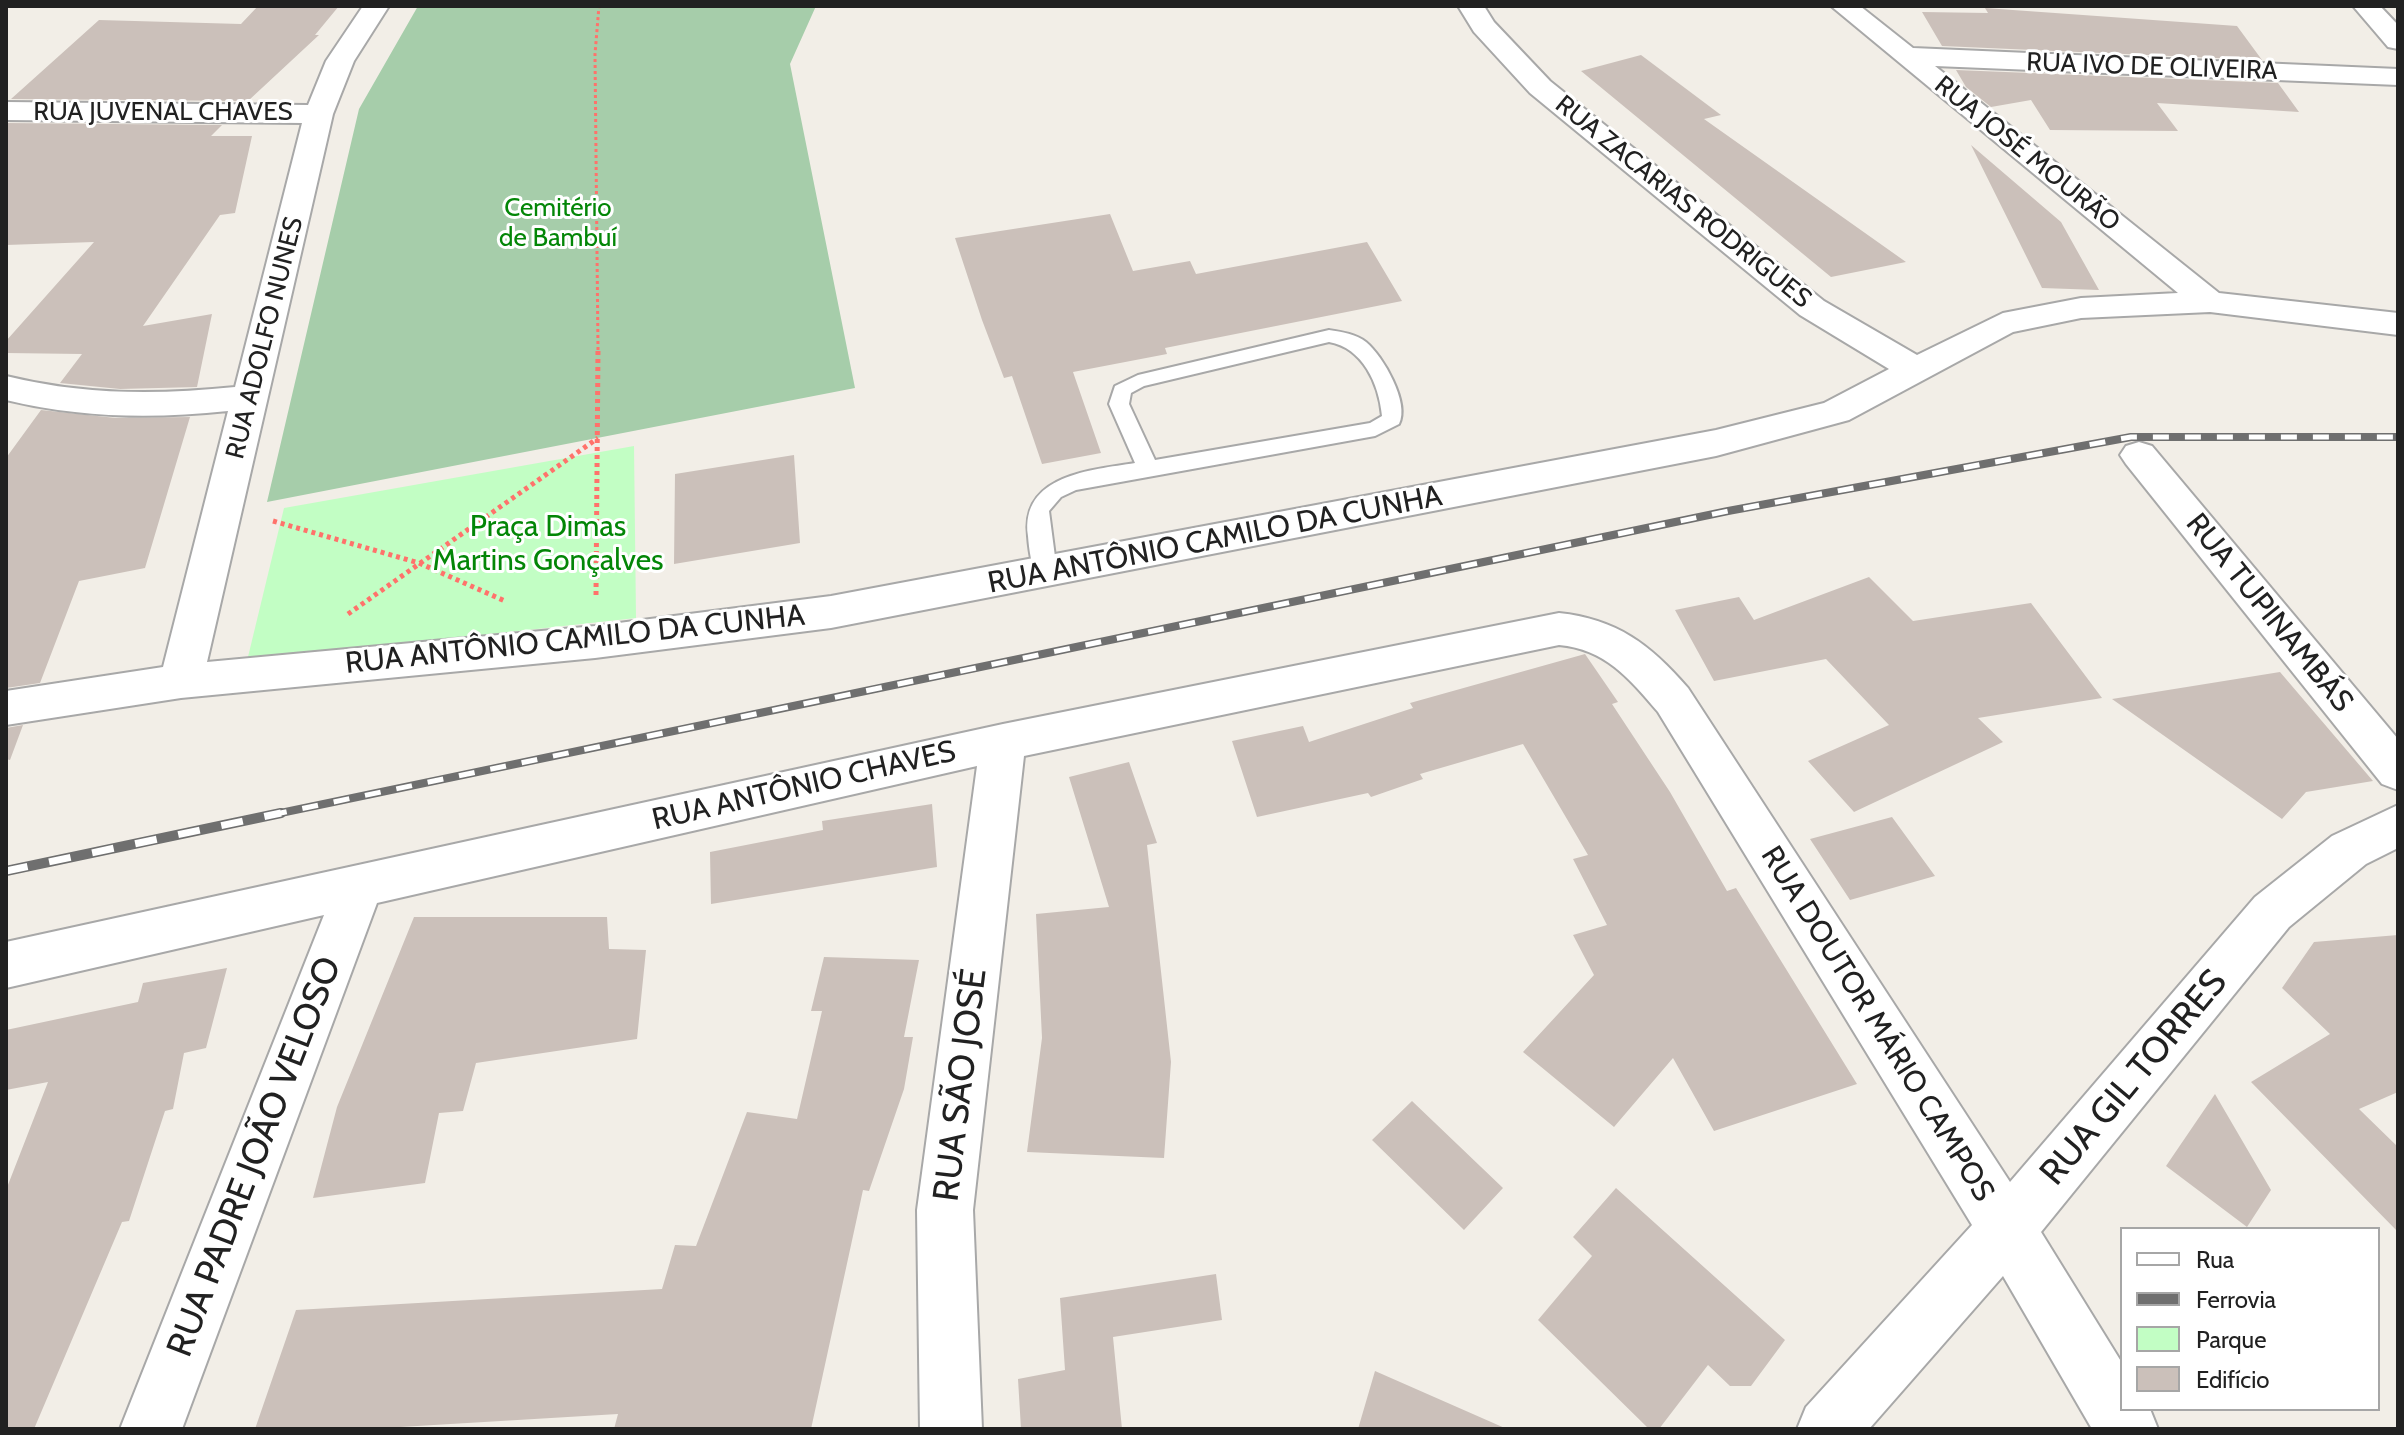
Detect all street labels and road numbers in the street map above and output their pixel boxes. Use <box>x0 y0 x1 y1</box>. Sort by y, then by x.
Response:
street label: RUA IVO DE OLIVEIRA <box>2026 47 2278 87</box>
street label: RUA JOSÉ MOURÃO <box>1928 70 2126 238</box>
street label: RUA ZACARIAS RODRIGUES <box>1549 89 1817 315</box>
street label: RUA JUVENAL CHAVES <box>33 96 293 128</box>
street label: RUA ADOLFO NUNES <box>220 214 310 462</box>
street label: RUA ANTÔNIO CAMILO DA CUNHA <box>985 478 1445 602</box>
street label: RUA TUPINAMBÁS <box>2178 507 2360 719</box>
street label: RUA ANTÔNIO CAMILO DA CUNHA <box>343 598 807 682</box>
street label: RUA ANTÔNIO CHAVES <box>649 734 959 838</box>
street label: RUA DOUTOR MÁRIO CAMPOS <box>1753 840 2001 1208</box>
street label: RUA PADRE JOÃO VELOSO <box>159 951 351 1363</box>
street label: RUA GIL TORRES <box>2032 962 2236 1194</box>
street label: RUA SÃO JOSÉ <box>925 966 997 1204</box>

